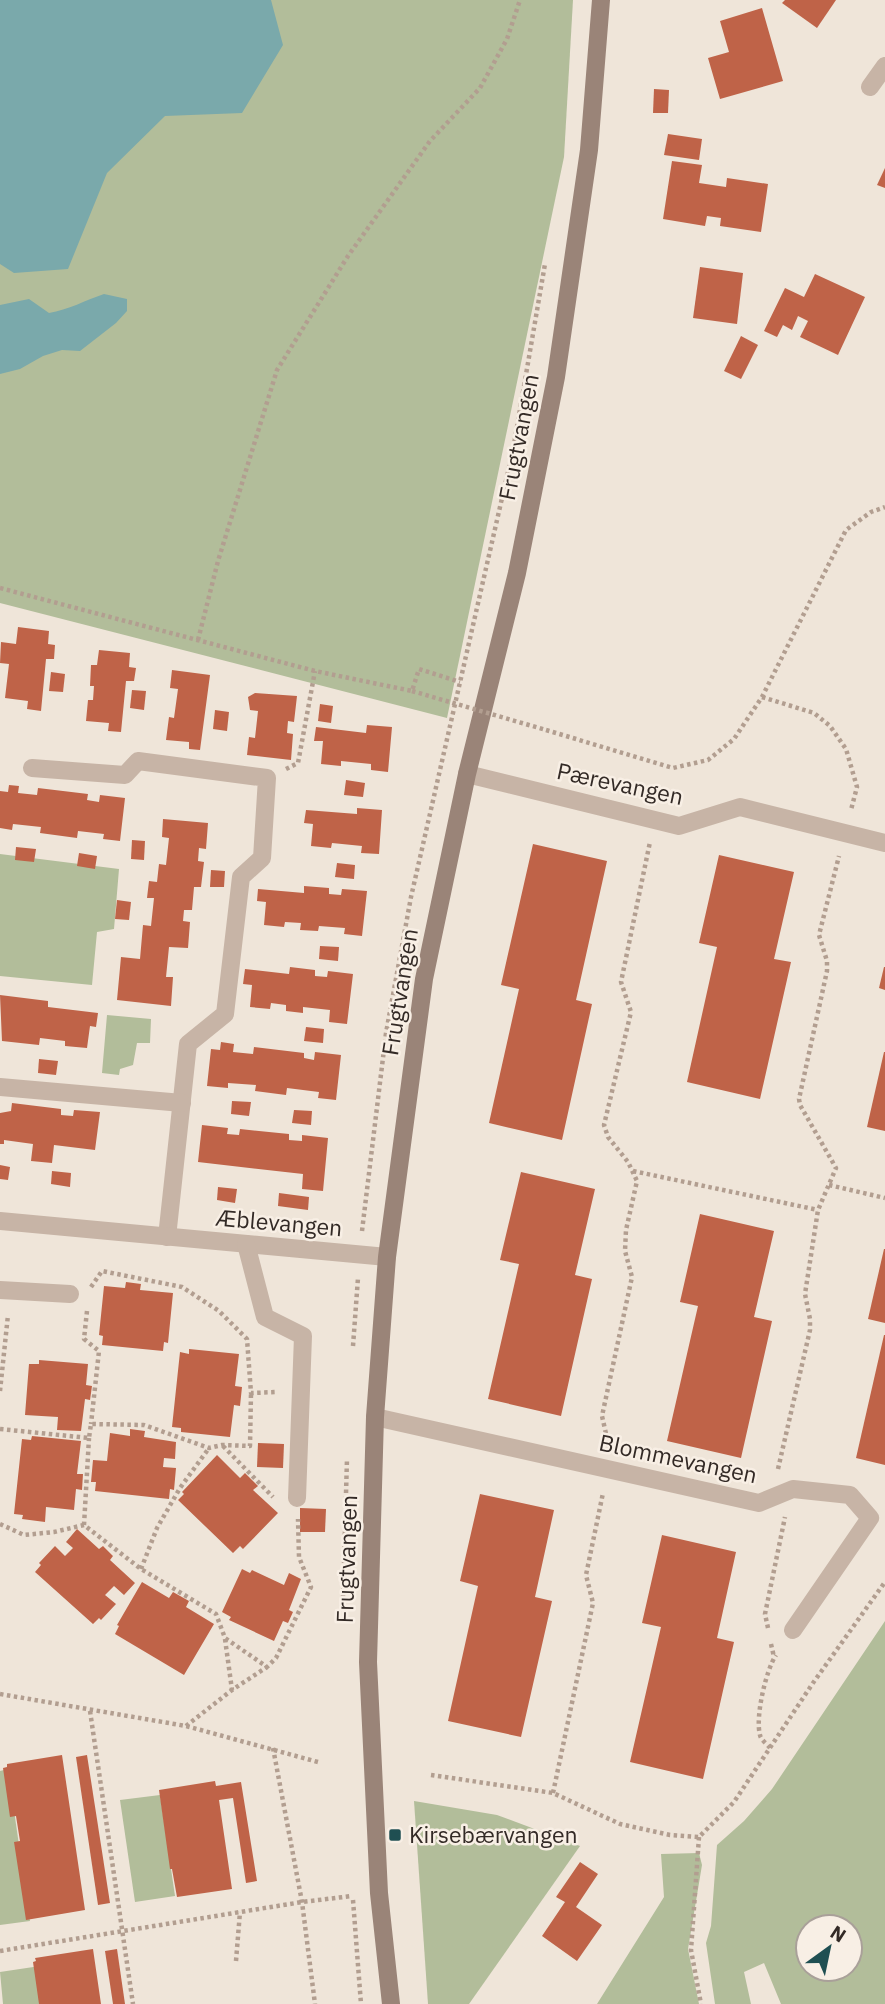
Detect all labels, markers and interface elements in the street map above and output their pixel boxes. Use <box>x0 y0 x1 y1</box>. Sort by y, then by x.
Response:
street label: Frugtvangen <box>491 371 545 503</box>
street label: Pærevangen <box>554 755 686 811</box>
street label: Frugtvangen <box>374 926 424 1058</box>
street label: Æblevangen <box>214 1202 344 1242</box>
street label: Blommevangen <box>596 1427 760 1489</box>
street label: Frugtvangen <box>329 1494 363 1624</box>
place label: Kirsebærvangen <box>409 1819 578 1849</box>
marker: Kirsebærvangen <box>387 1827 403 1843</box>
north arrow <box>794 1913 864 1983</box>
text: N <box>826 1920 851 1948</box>

